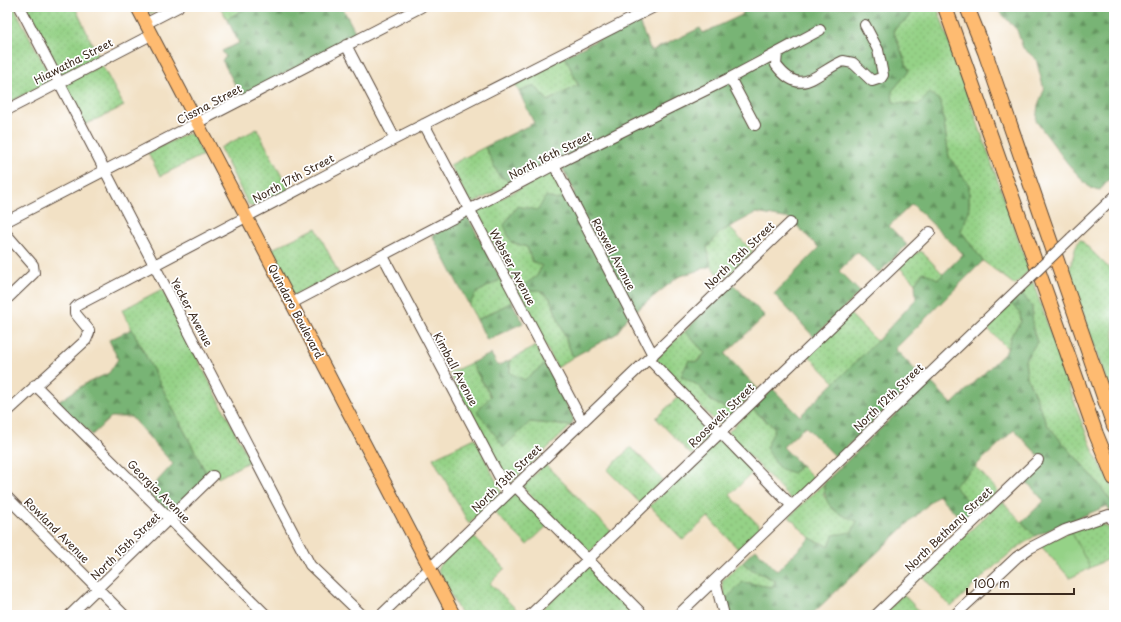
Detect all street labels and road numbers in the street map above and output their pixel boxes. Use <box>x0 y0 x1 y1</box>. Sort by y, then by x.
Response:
street label: Hiawatha Street <box>31 34 115 88</box>
street label: Cissna Street <box>173 80 245 128</box>
street label: North 16th Street <box>505 127 595 183</box>
street label: North 17th Street <box>249 149 337 207</box>
street label: Roswell Avenue <box>588 215 640 293</box>
street label: North 13th Street <box>700 217 778 293</box>
street label: Webster Avenue <box>486 226 540 308</box>
street label: Quindaro Boulevard <box>264 261 328 362</box>
street label: Yecker Avenue <box>167 275 217 349</box>
street label: Kimball Avenue <box>429 329 483 409</box>
street label: North 12th Street <box>849 359 927 435</box>
street label: Roosevelt Street <box>684 379 758 451</box>
street label: North 13th Street <box>467 440 545 516</box>
street label: Georgia Avenue <box>124 456 194 526</box>
street label: North Bethany Street <box>901 482 996 575</box>
street label: Rowland Avenue <box>20 493 94 567</box>
street label: North 15th Street <box>86 508 164 584</box>

